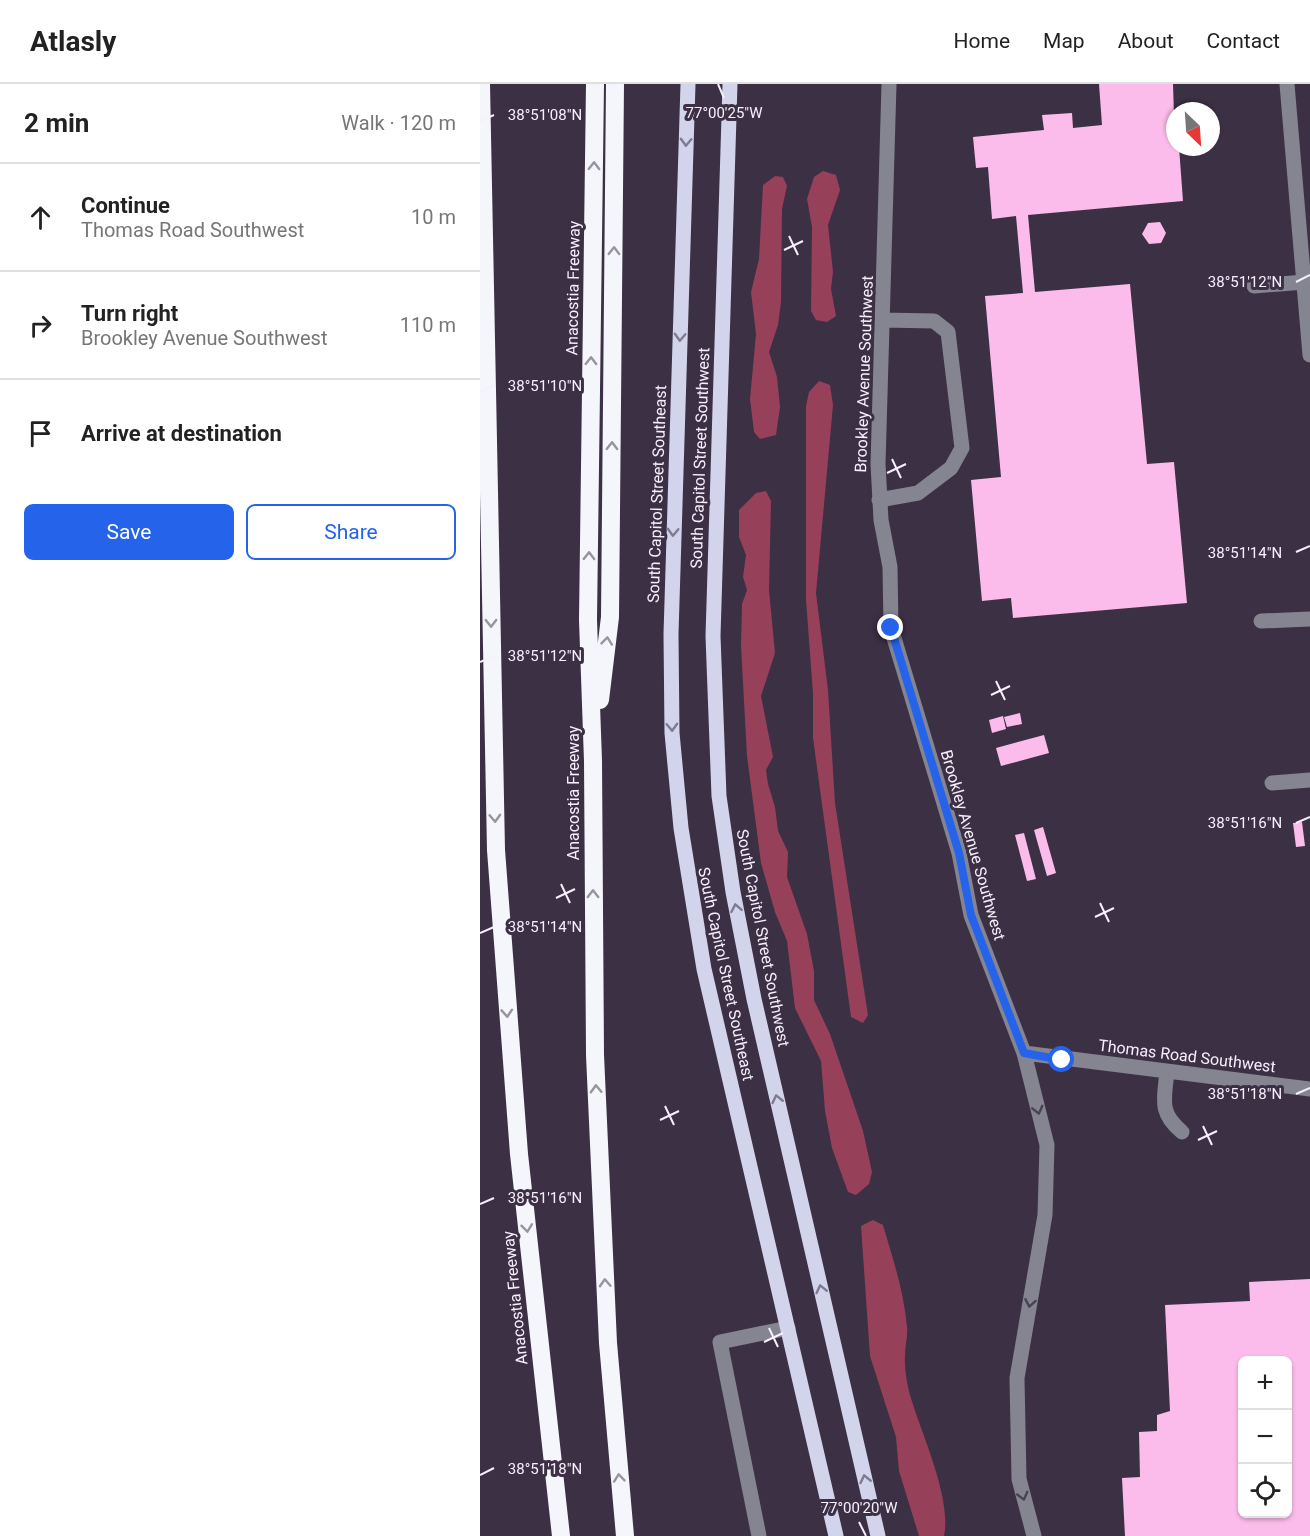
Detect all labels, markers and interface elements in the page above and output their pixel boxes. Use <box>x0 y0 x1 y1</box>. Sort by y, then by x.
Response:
text: Atlasly <box>30 25 116 58</box>
text: Home <box>954 29 1010 53</box>
text: Map <box>1043 29 1085 53</box>
text: About <box>1118 29 1174 53</box>
text: Contact <box>1207 29 1280 53</box>
north arrow <box>1166 102 1220 156</box>
text: 77°00'25"W <box>686 104 762 122</box>
text: 38°51'08"N <box>508 106 582 124</box>
text: 2 min <box>24 108 89 138</box>
text: Walk · 120 m <box>341 111 456 135</box>
one-way arrow <box>680 138 692 147</box>
one-way arrow <box>588 162 600 171</box>
text: Continue <box>81 193 170 218</box>
icon: ahead <box>24 201 57 234</box>
text: 10 m <box>411 205 456 229</box>
text: Thomas Road Southwest <box>81 218 304 242</box>
street label: Anacostia Freeway <box>562 220 584 355</box>
one-way arrow <box>607 246 620 255</box>
text: 38°51'12"N <box>1208 273 1282 291</box>
street label: Brookley Avenue Southwest <box>851 275 877 473</box>
text: Turn right <box>81 301 178 326</box>
icon: right <box>24 309 57 342</box>
text: 110 m <box>400 313 456 337</box>
text: Brookley Avenue Southwest <box>81 326 327 350</box>
one-way arrow <box>673 333 686 342</box>
street label: South Capitol Street Southwest <box>687 347 713 569</box>
one-way arrow <box>585 357 597 366</box>
text: 38°51'10"N <box>508 377 582 395</box>
street label: South Capitol Street Southeast <box>644 385 670 603</box>
icon: arrive <box>24 417 57 450</box>
text: Arrive at destination <box>81 421 282 446</box>
one-way arrow <box>605 441 618 450</box>
button: Save <box>24 504 234 560</box>
button: Share <box>246 504 456 560</box>
one-way arrow <box>667 528 680 537</box>
text: 38°51'14"N <box>1208 544 1282 562</box>
one-way arrow <box>583 552 595 561</box>
route end <box>877 614 903 640</box>
one-way arrow <box>485 619 497 628</box>
one-way arrow <box>600 636 613 645</box>
text: 38°51'12"N <box>508 647 582 665</box>
one-way arrow <box>666 723 679 732</box>
street label: Anacostia Freeway <box>564 725 583 860</box>
street label: Brookley Avenue Southwest <box>937 748 1009 942</box>
one-way arrow <box>489 814 502 823</box>
text: 38°51'16"N <box>1208 814 1282 832</box>
street label: South Capitol Street Southwest <box>733 828 793 1048</box>
street label: South Capitol Street Southeast <box>694 865 758 1083</box>
one-way arrow <box>587 889 599 898</box>
one-way arrow <box>730 904 743 914</box>
text: 38°51'14"N <box>508 918 582 936</box>
one-way arrow <box>500 1008 513 1017</box>
street label: Thomas Road Southwest <box>1097 1036 1277 1076</box>
route start <box>1048 1046 1074 1072</box>
one-way arrow <box>589 1084 602 1093</box>
text: 38°51'18"N <box>1208 1085 1282 1103</box>
one-way arrow <box>772 1094 785 1104</box>
one-way arrow <box>1031 1104 1043 1115</box>
text: 38°51'16"N <box>508 1189 582 1207</box>
one-way arrow <box>521 1223 533 1232</box>
street label: Anacostia Freeway <box>498 1230 531 1366</box>
one-way arrow <box>598 1279 611 1288</box>
one-way arrow <box>815 1284 828 1294</box>
one-way arrow <box>1025 1298 1037 1308</box>
map controls <box>1238 1356 1292 1518</box>
button: + <box>1238 1356 1292 1410</box>
button: − <box>1238 1410 1292 1464</box>
text: 38°51'18"N <box>508 1460 582 1478</box>
button: locate <box>1238 1464 1292 1518</box>
one-way arrow <box>613 1473 626 1482</box>
one-way arrow <box>859 1474 872 1484</box>
one-way arrow <box>1016 1491 1029 1501</box>
text: 77°00'20"W <box>821 1499 897 1517</box>

